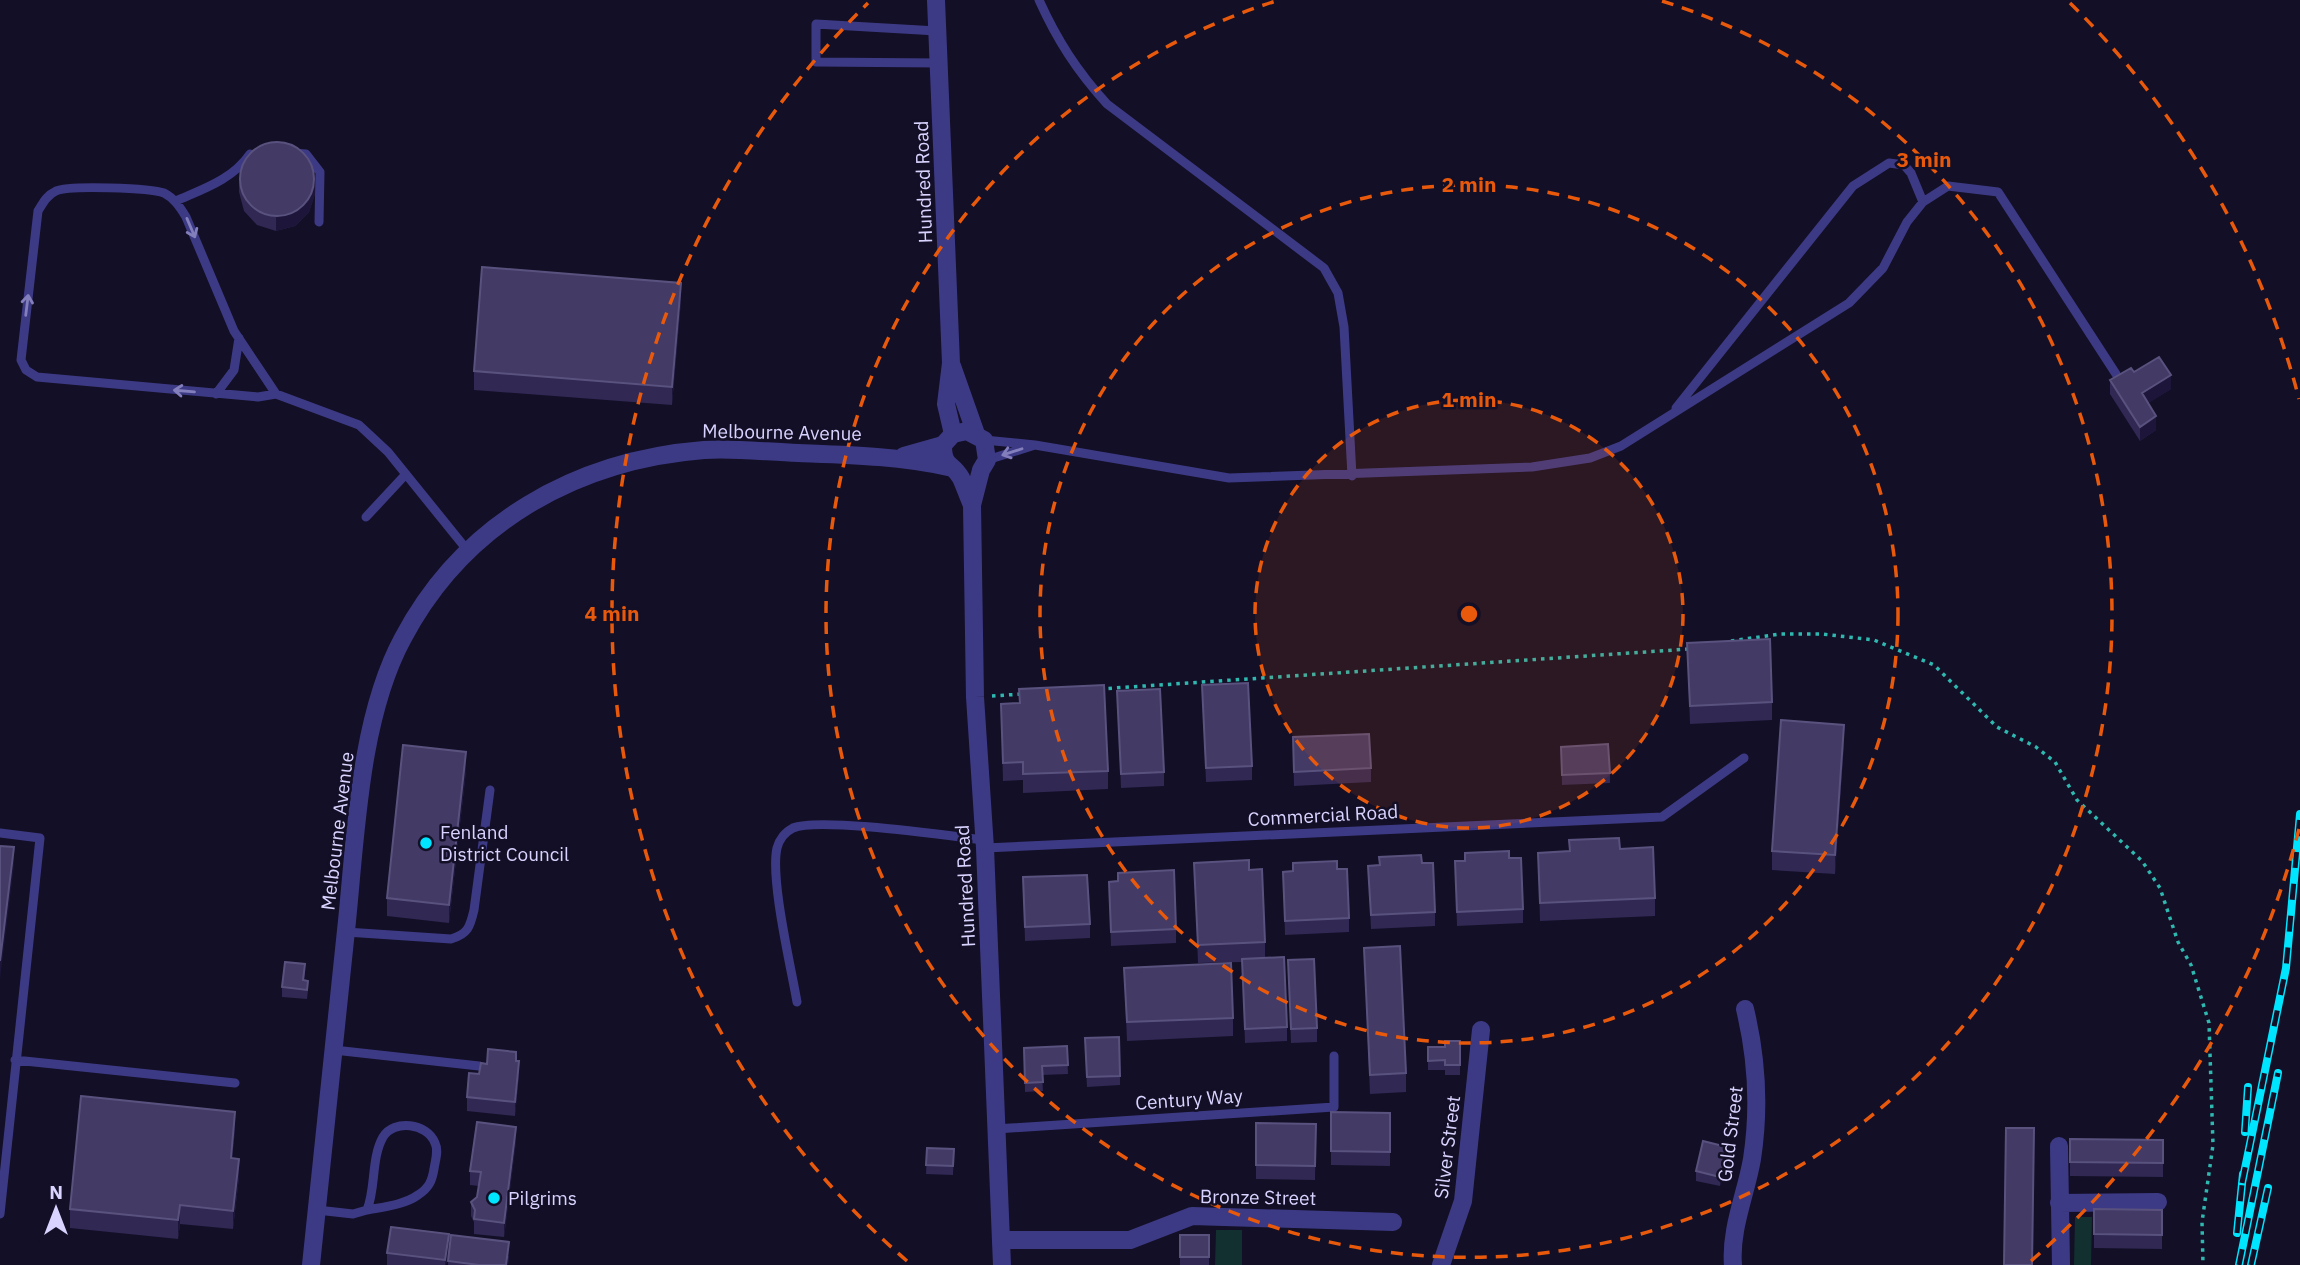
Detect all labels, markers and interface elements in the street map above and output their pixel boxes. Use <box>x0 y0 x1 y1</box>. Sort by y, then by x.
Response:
street label: Hundred Road <box>909 120 937 244</box>
text: 3 min <box>1897 145 1951 173</box>
text: 2 min <box>1442 170 1496 198</box>
one-way arrow <box>185 217 198 238</box>
one-way arrow <box>21 294 34 317</box>
one-way arrow <box>173 384 196 397</box>
text: 1 min <box>1442 385 1496 413</box>
street label: Melbourne Avenue <box>702 419 862 445</box>
one-way arrow <box>1001 447 1023 460</box>
text: 4 min <box>585 599 639 627</box>
centre of rings <box>1457 602 1481 626</box>
street label: Melbourne Avenue <box>315 750 359 912</box>
street label: Commercial Road <box>1247 799 1399 831</box>
place label: Fenland District Council <box>440 820 569 866</box>
street label: Hundred Road <box>950 824 980 948</box>
marker: Fenland District Council <box>418 835 434 851</box>
street label: Century Way <box>1134 1083 1244 1115</box>
street label: Gold Street <box>1712 1085 1748 1183</box>
street label: Silver Street <box>1429 1094 1465 1200</box>
north arrow <box>21 1174 91 1244</box>
text: N <box>49 1180 63 1204</box>
street label: Bronze Street <box>1200 1184 1316 1210</box>
place label: Pilgrims <box>508 1186 577 1210</box>
marker: Pilgrims <box>486 1190 502 1206</box>

